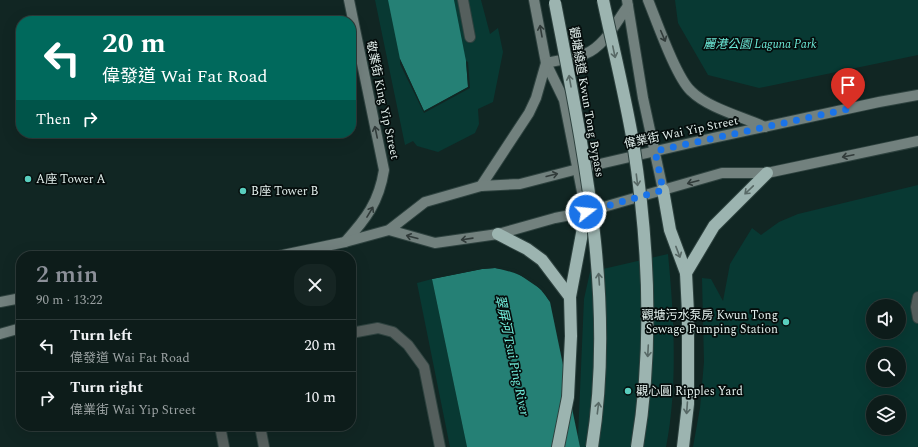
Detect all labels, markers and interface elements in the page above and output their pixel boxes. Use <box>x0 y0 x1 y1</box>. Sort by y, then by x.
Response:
text: 20 m <box>102 22 166 65</box>
one-way arrow <box>537 25 545 38</box>
street label: 觀塘繞道 Kwun Tong Bypass <box>564 25 609 179</box>
one-way arrow <box>660 29 668 41</box>
icon: left <box>36 32 88 84</box>
park label: 麗港公園 Laguna Park <box>703 35 817 54</box>
street label: 敬業街 King Yip Street <box>361 39 404 161</box>
one-way arrow <box>610 45 618 58</box>
text: 偉發道 Wai Fat Road <box>102 63 268 90</box>
pin <box>831 68 865 109</box>
icon: arrive <box>837 74 859 96</box>
one-way arrow <box>566 75 574 88</box>
text: Then <box>36 108 71 131</box>
icon: right <box>79 108 101 130</box>
street label: 偉業街 Wai Yip Street <box>622 111 740 154</box>
one-way arrow <box>372 126 380 139</box>
one-way arrow <box>842 153 855 161</box>
place label: A座 Tower A <box>36 170 106 189</box>
one-way arrow <box>545 171 558 178</box>
one-way arrow <box>633 173 641 186</box>
marker: A座 Tower A <box>23 174 33 184</box>
one-way arrow <box>687 179 700 186</box>
place label: B座 Tower B <box>251 182 318 201</box>
one-way arrow <box>744 185 754 195</box>
marker: B座 Tower B <box>238 186 248 196</box>
position arrow <box>565 191 607 233</box>
one-way arrow <box>366 206 374 218</box>
one-way arrow <box>406 233 419 240</box>
one-way arrow <box>461 235 474 243</box>
one-way arrow <box>675 245 683 257</box>
text: 2 min <box>36 257 98 293</box>
button: close <box>294 264 336 306</box>
one-way arrow <box>595 273 602 286</box>
text: 90 m · 13:22 <box>36 290 102 310</box>
water label: 翠屏河 Tsui Ping River <box>489 293 535 418</box>
map controls <box>866 299 906 435</box>
button: sound <box>866 299 906 339</box>
place label: 觀塘污水泵房 Kwun Tong Sewage Pumping Station <box>641 306 778 339</box>
marker: 觀塘污水泵房 Kwun Tong Sewage Pumping Station <box>781 317 791 327</box>
text: Turn left <box>70 324 132 347</box>
text: 20 m <box>304 334 336 357</box>
icon: left <box>36 335 58 357</box>
one-way arrow <box>644 344 652 357</box>
button: search <box>866 347 906 387</box>
text: 偉發道 Wai Fat Road <box>70 348 190 368</box>
text: Turn right <box>70 376 143 399</box>
place label: 觀心圓 Ripples Yard <box>636 382 743 401</box>
text: 10 m <box>304 386 336 409</box>
marker: 觀心圓 Ripples Yard <box>623 386 633 396</box>
icon: right <box>36 387 58 409</box>
button: layers <box>866 395 906 435</box>
text: 偉業街 Wai Yip Street <box>70 400 196 420</box>
one-way arrow <box>684 401 691 414</box>
one-way arrow <box>594 402 601 415</box>

